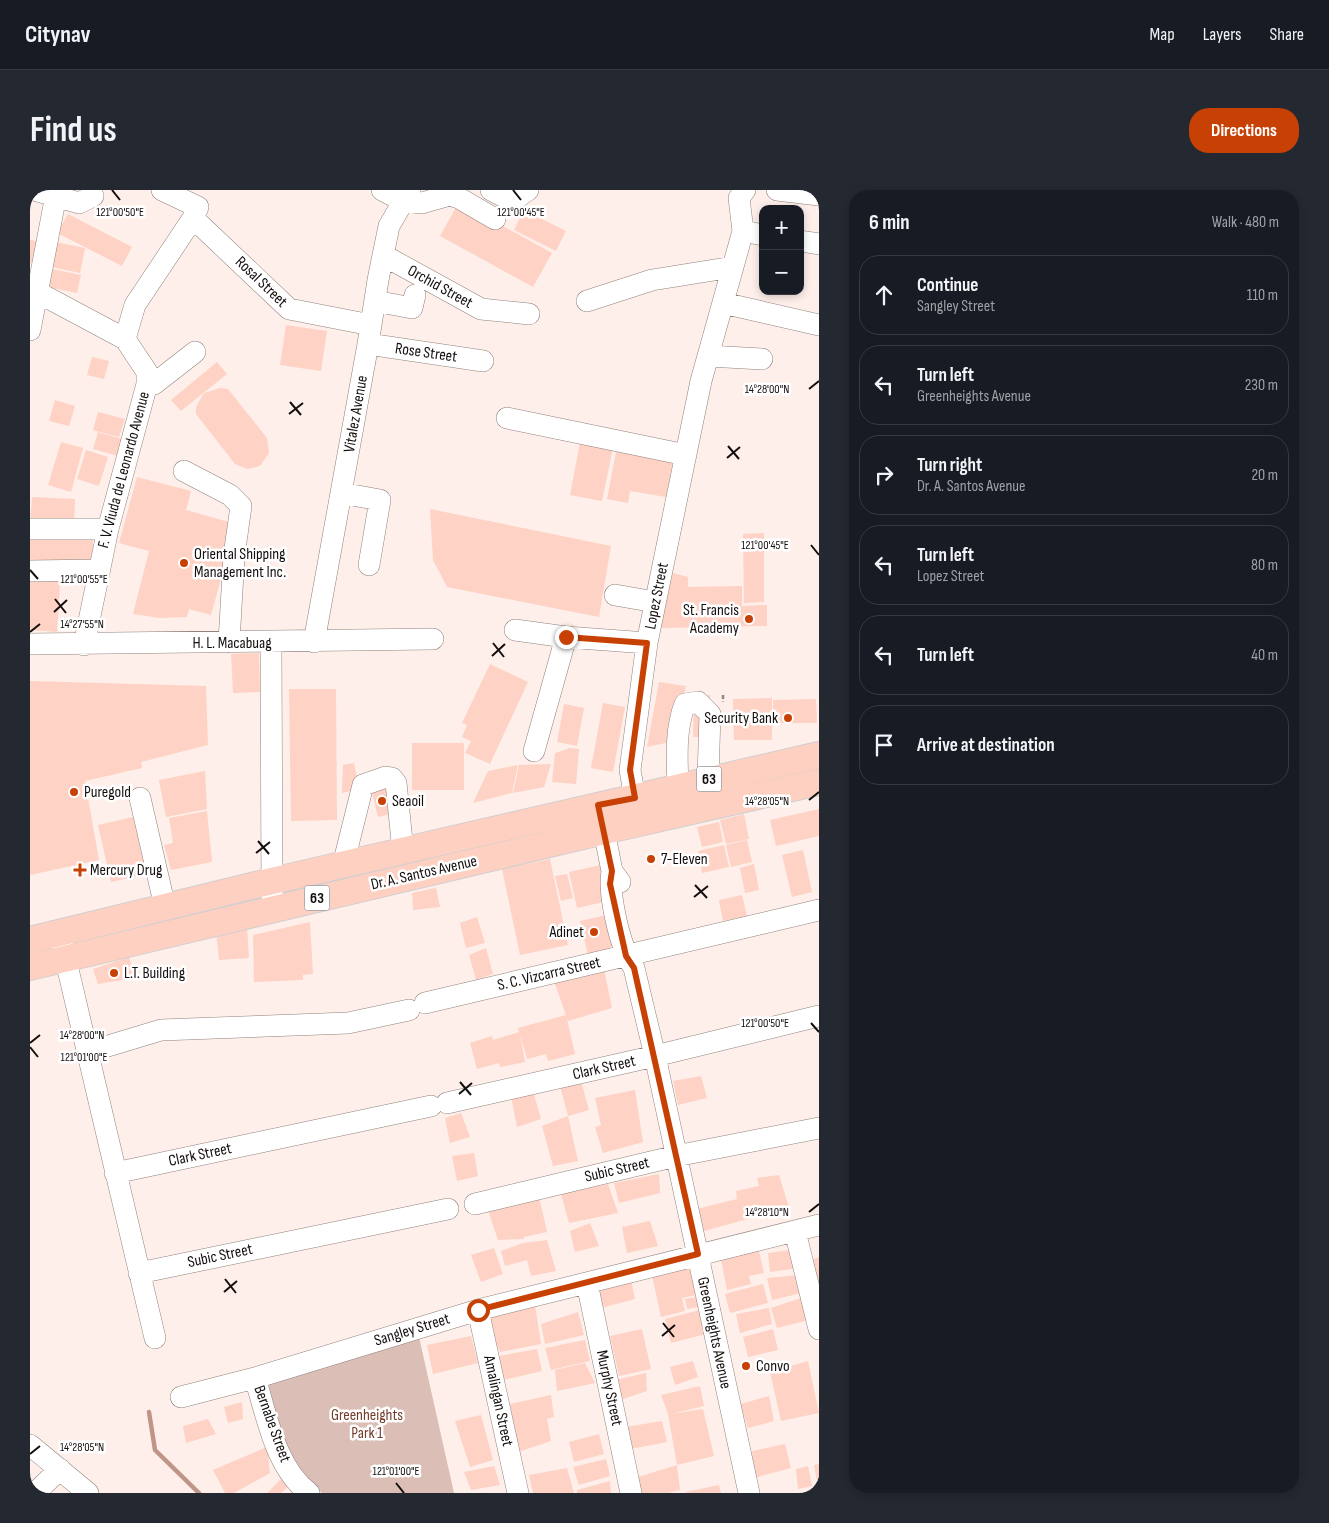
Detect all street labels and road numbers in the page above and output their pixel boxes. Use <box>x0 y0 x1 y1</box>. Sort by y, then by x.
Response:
street label: Rosal Street <box>231 253 291 311</box>
street label: Orchid Street <box>404 261 476 313</box>
street label: Rose Street <box>394 339 458 367</box>
street label: Vitalez Avenue <box>340 374 372 454</box>
street label: F. V. Viuda de Leonardo Avenue <box>94 390 154 550</box>
street label: Lopez Street <box>641 561 673 631</box>
street label: H. L. Macabuag <box>192 634 272 653</box>
road number: 63 <box>696 766 722 792</box>
street label: Dr. A. Santos Avenue <box>369 852 479 894</box>
road number: 63 <box>304 886 330 910</box>
street label: S. C. Vizcarra Street <box>496 953 602 995</box>
street label: Clark Street <box>571 1052 637 1084</box>
street label: Clark Street <box>167 1139 233 1171</box>
street label: Subic Street <box>583 1153 651 1187</box>
street label: Subic Street <box>186 1240 254 1272</box>
street label: Greenheights Avenue <box>693 1275 735 1391</box>
street label: Sangley Street <box>372 1309 452 1350</box>
street label: Murphy Street <box>592 1349 626 1428</box>
street label: Amalingan Street <box>479 1353 517 1448</box>
street label: Bernabe Street <box>249 1383 295 1465</box>

